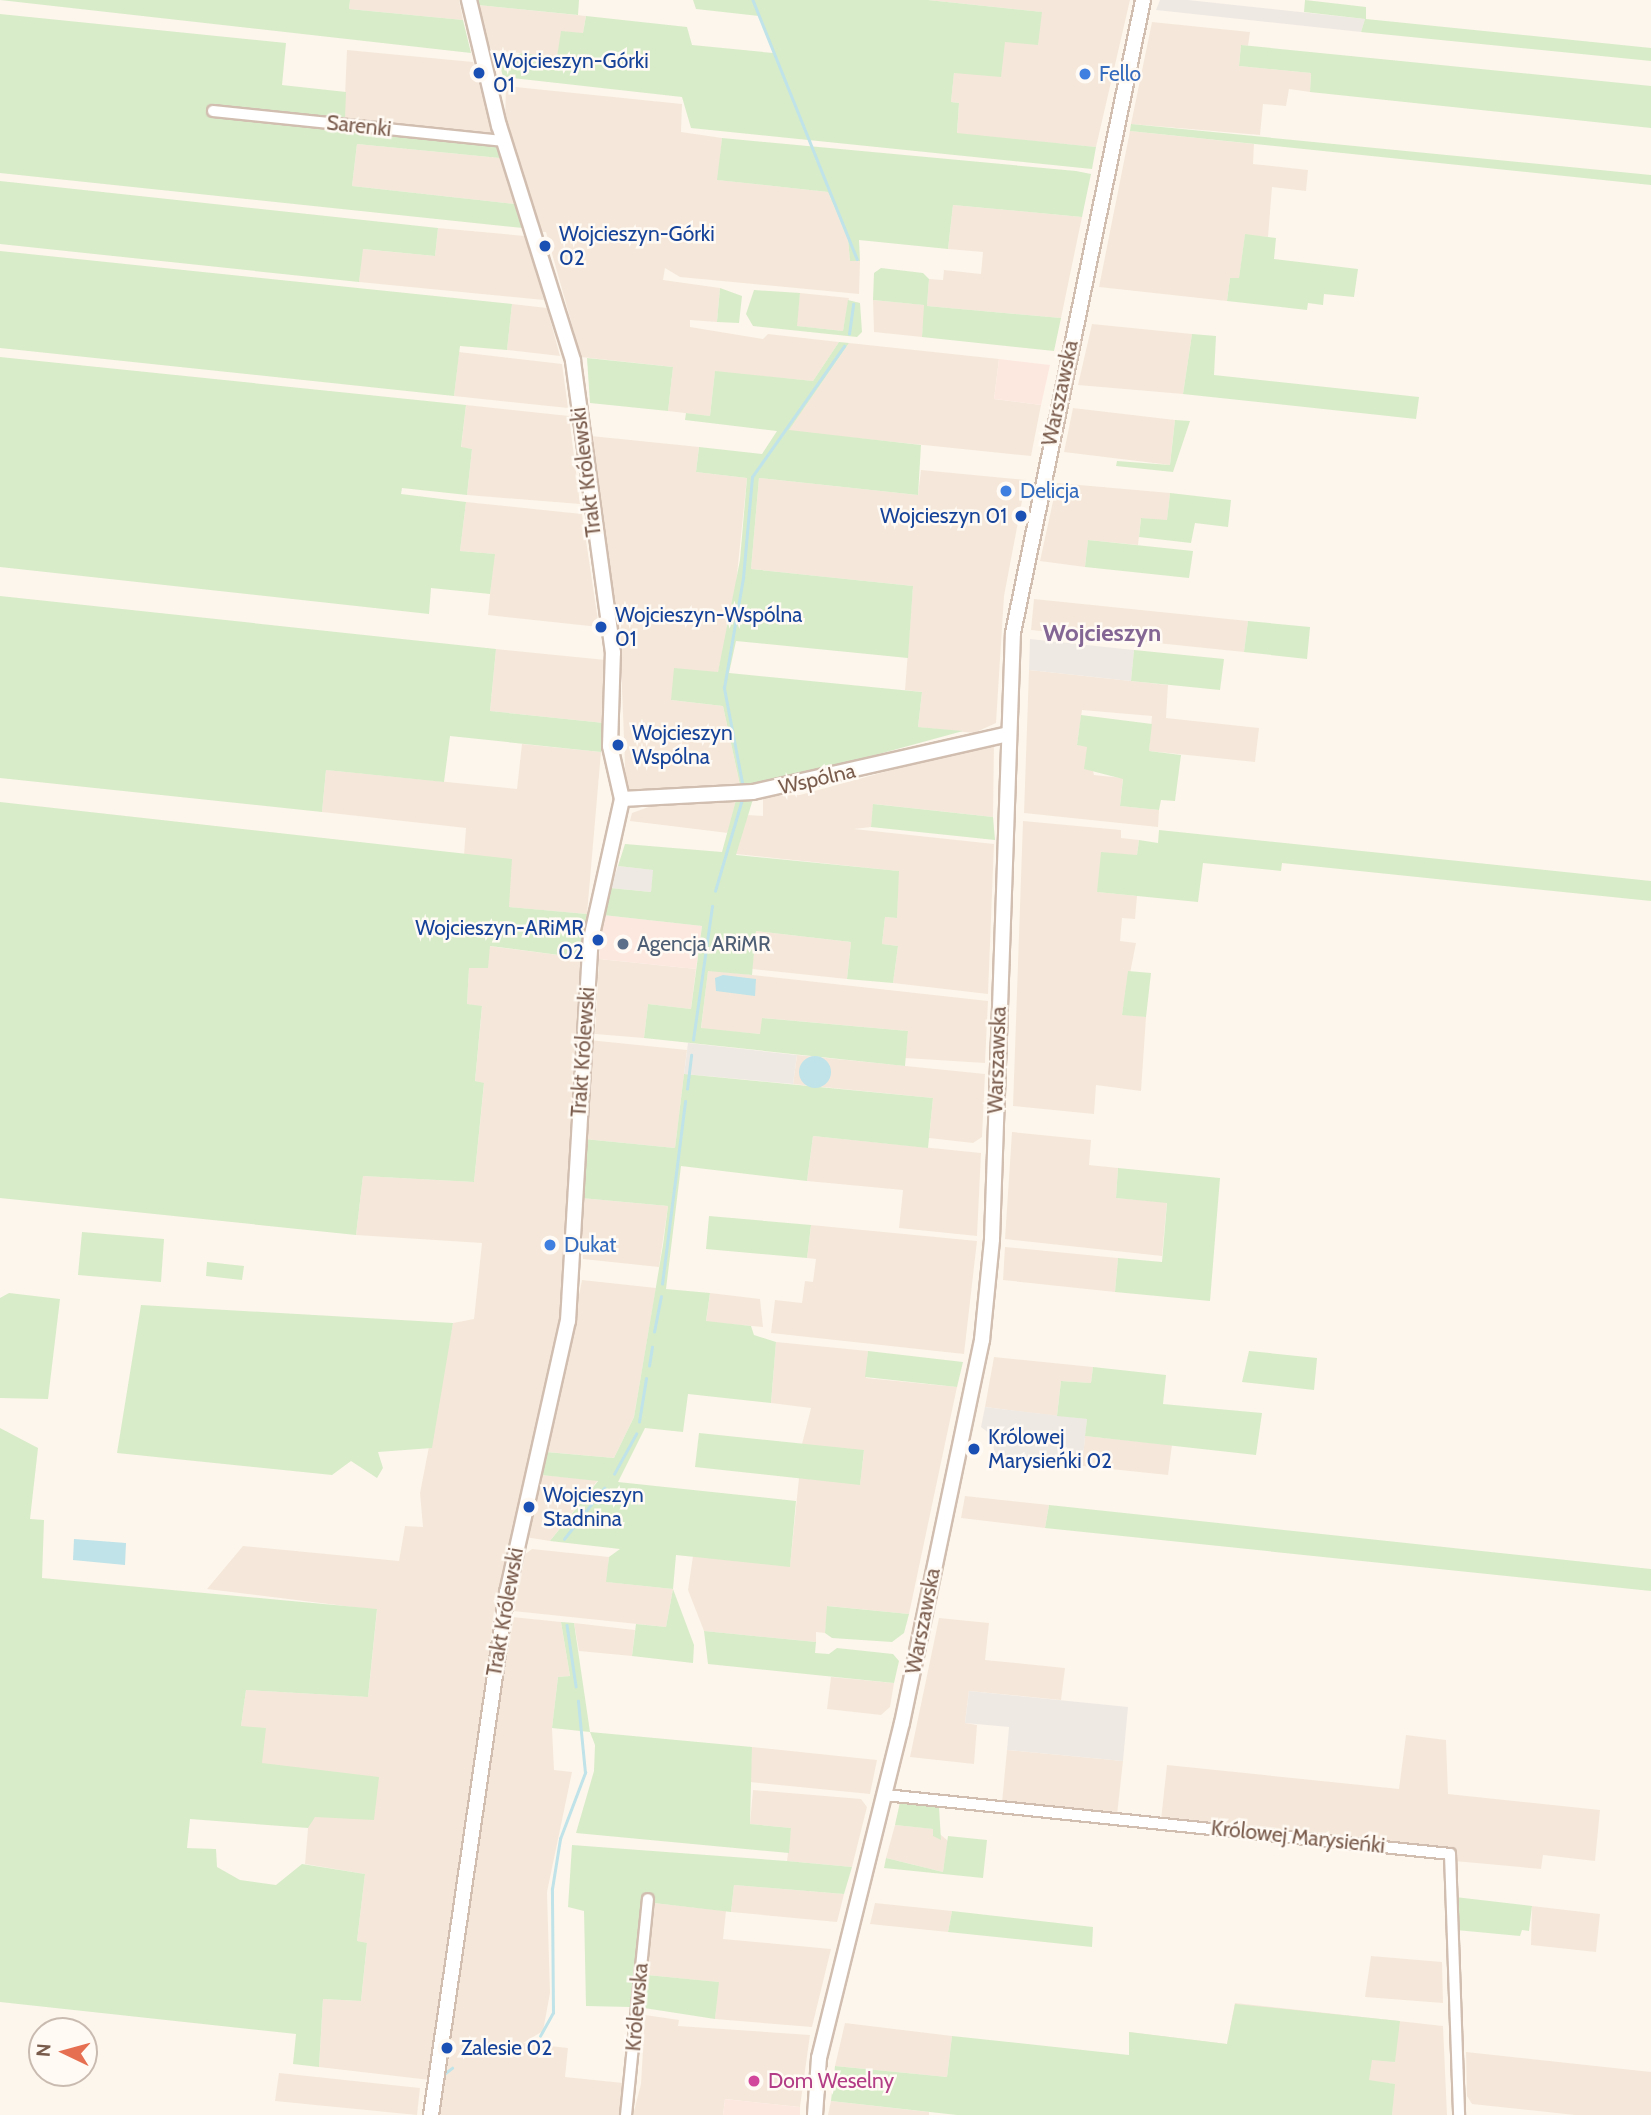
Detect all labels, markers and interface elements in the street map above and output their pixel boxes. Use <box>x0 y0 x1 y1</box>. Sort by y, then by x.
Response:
place label: Wojcieszyn-Górki 01 <box>493 48 649 98</box>
place label: Fello <box>1099 61 1141 87</box>
marker: Wojcieszyn-Górki 01 <box>471 65 487 81</box>
marker: Fello <box>1077 66 1093 82</box>
street label: Sarenki <box>325 110 393 142</box>
place label: Wojcieszyn-Górki 02 <box>559 221 715 271</box>
marker: Wojcieszyn-Górki 02 <box>537 238 553 254</box>
street label: Warszawska <box>1037 338 1083 448</box>
street label: Trakt Królewski <box>566 406 606 538</box>
place label: Delicja <box>1020 478 1079 504</box>
marker: Delicja <box>998 483 1014 499</box>
place label: Wojcieszyn 01 <box>880 503 1007 529</box>
marker: Wojcieszyn 01 <box>1013 508 1029 524</box>
place label: Wojcieszyn-Wspólna 01 <box>615 602 802 652</box>
marker: Wojcieszyn-Wspólna 01 <box>593 619 609 635</box>
district label: Wojcieszyn <box>1043 619 1161 647</box>
place label: Wojcieszyn Wspólna <box>632 720 733 770</box>
marker: Wojcieszyn Wspólna <box>610 737 626 753</box>
street label: Wspólna <box>776 758 858 800</box>
place label: Wojcieszyn-ARiMR 02 <box>415 915 584 965</box>
place label: Agencja ARiMR <box>637 931 771 957</box>
marker: Wojcieszyn-ARiMR 02 <box>590 932 606 948</box>
marker: Agencja ARiMR <box>615 936 631 952</box>
street label: Trakt Królewski <box>566 986 600 1118</box>
street label: Warszawska <box>983 1006 1011 1114</box>
place label: Dukat <box>564 1232 616 1258</box>
marker: Dukat <box>542 1237 558 1253</box>
place label: Królowej Marysieńki 02 <box>988 1424 1112 1474</box>
marker: Królowej Marysieńki 02 <box>966 1441 982 1457</box>
place label: Wojcieszyn Stadnina <box>543 1482 644 1532</box>
marker: Wojcieszyn Stadnina <box>521 1499 537 1515</box>
street label: Trakt Królewski <box>481 1546 529 1678</box>
street label: Warszawska <box>900 1566 946 1676</box>
street label: Królowej Marysieńki <box>1210 1815 1386 1859</box>
street label: Królewska <box>621 1962 653 2052</box>
north arrow <box>28 2017 98 2087</box>
place label: Zalesie 02 <box>461 2035 552 2061</box>
marker: Zalesie 02 <box>439 2040 455 2056</box>
text: N <box>32 2043 56 2058</box>
place label: Dom Weselny <box>768 2068 894 2094</box>
marker: Dom Weselny <box>746 2073 762 2089</box>

